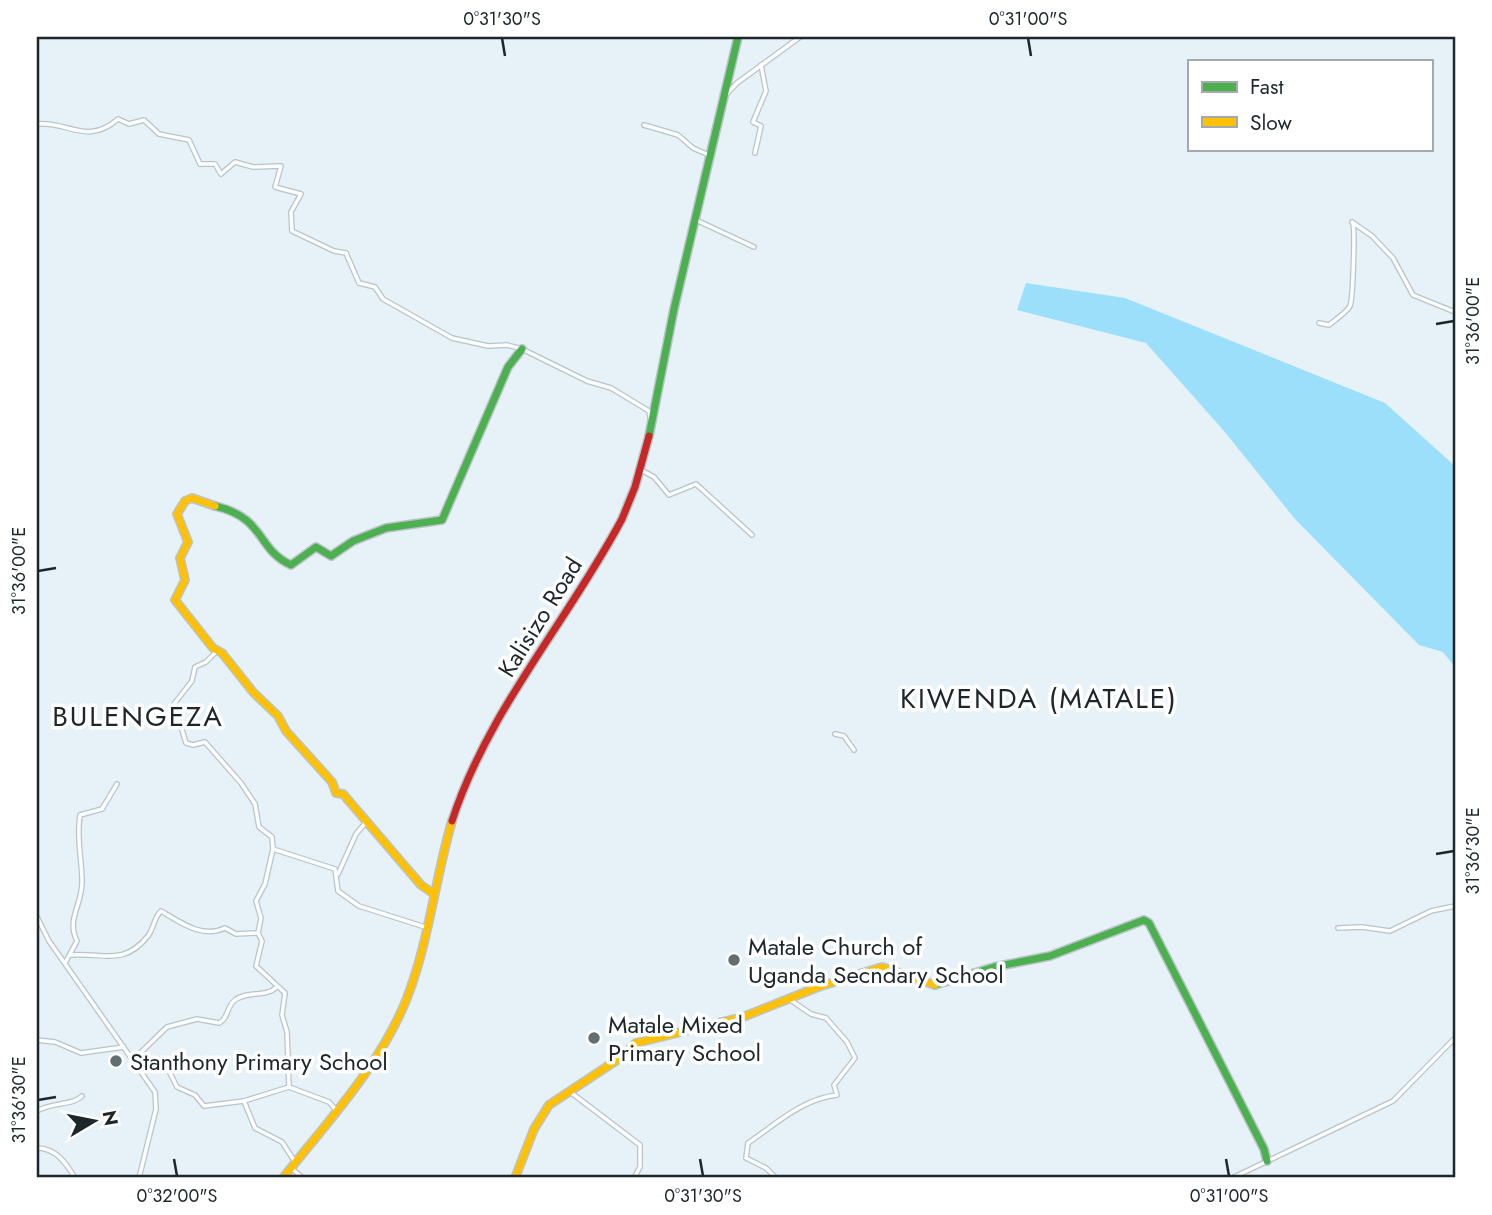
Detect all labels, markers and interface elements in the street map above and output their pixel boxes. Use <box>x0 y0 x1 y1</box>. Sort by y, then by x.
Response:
text: 0°31'30"S <box>463 6 541 32</box>
text: 0°31'00"S <box>989 6 1067 32</box>
legend <box>1188 60 1432 150</box>
text: Fast <box>1250 72 1283 102</box>
text: Slow <box>1250 108 1292 138</box>
text: 31°36'00"E <box>1460 277 1486 365</box>
text: 31°36'00"E <box>6 527 32 615</box>
street label: Kalisizo Road <box>489 550 591 684</box>
district label: KIWENDA (MATALE) <box>900 678 1178 719</box>
district label: BULENGEZA <box>52 696 224 737</box>
text: 31°36'30"E <box>1460 807 1486 895</box>
place label: Matale Church of Uganda Secndary School <box>748 929 1004 992</box>
marker: Matale Church of Uganda Secndary School <box>726 952 742 968</box>
place label: Matale Mixed Primary School <box>608 1007 761 1070</box>
marker: Matale Mixed Primary School <box>586 1030 602 1046</box>
place label: Stanthony Primary School <box>130 1044 388 1079</box>
marker: Stanthony Primary School <box>108 1053 124 1069</box>
text: 31°36'30"E <box>6 1056 32 1144</box>
north arrow <box>60 1086 130 1156</box>
text: N <box>96 1108 125 1128</box>
text: 0°32'00"S <box>137 1183 218 1209</box>
text: 0°31'30"S <box>664 1183 742 1209</box>
text: 0°31'00"S <box>1190 1183 1268 1209</box>

